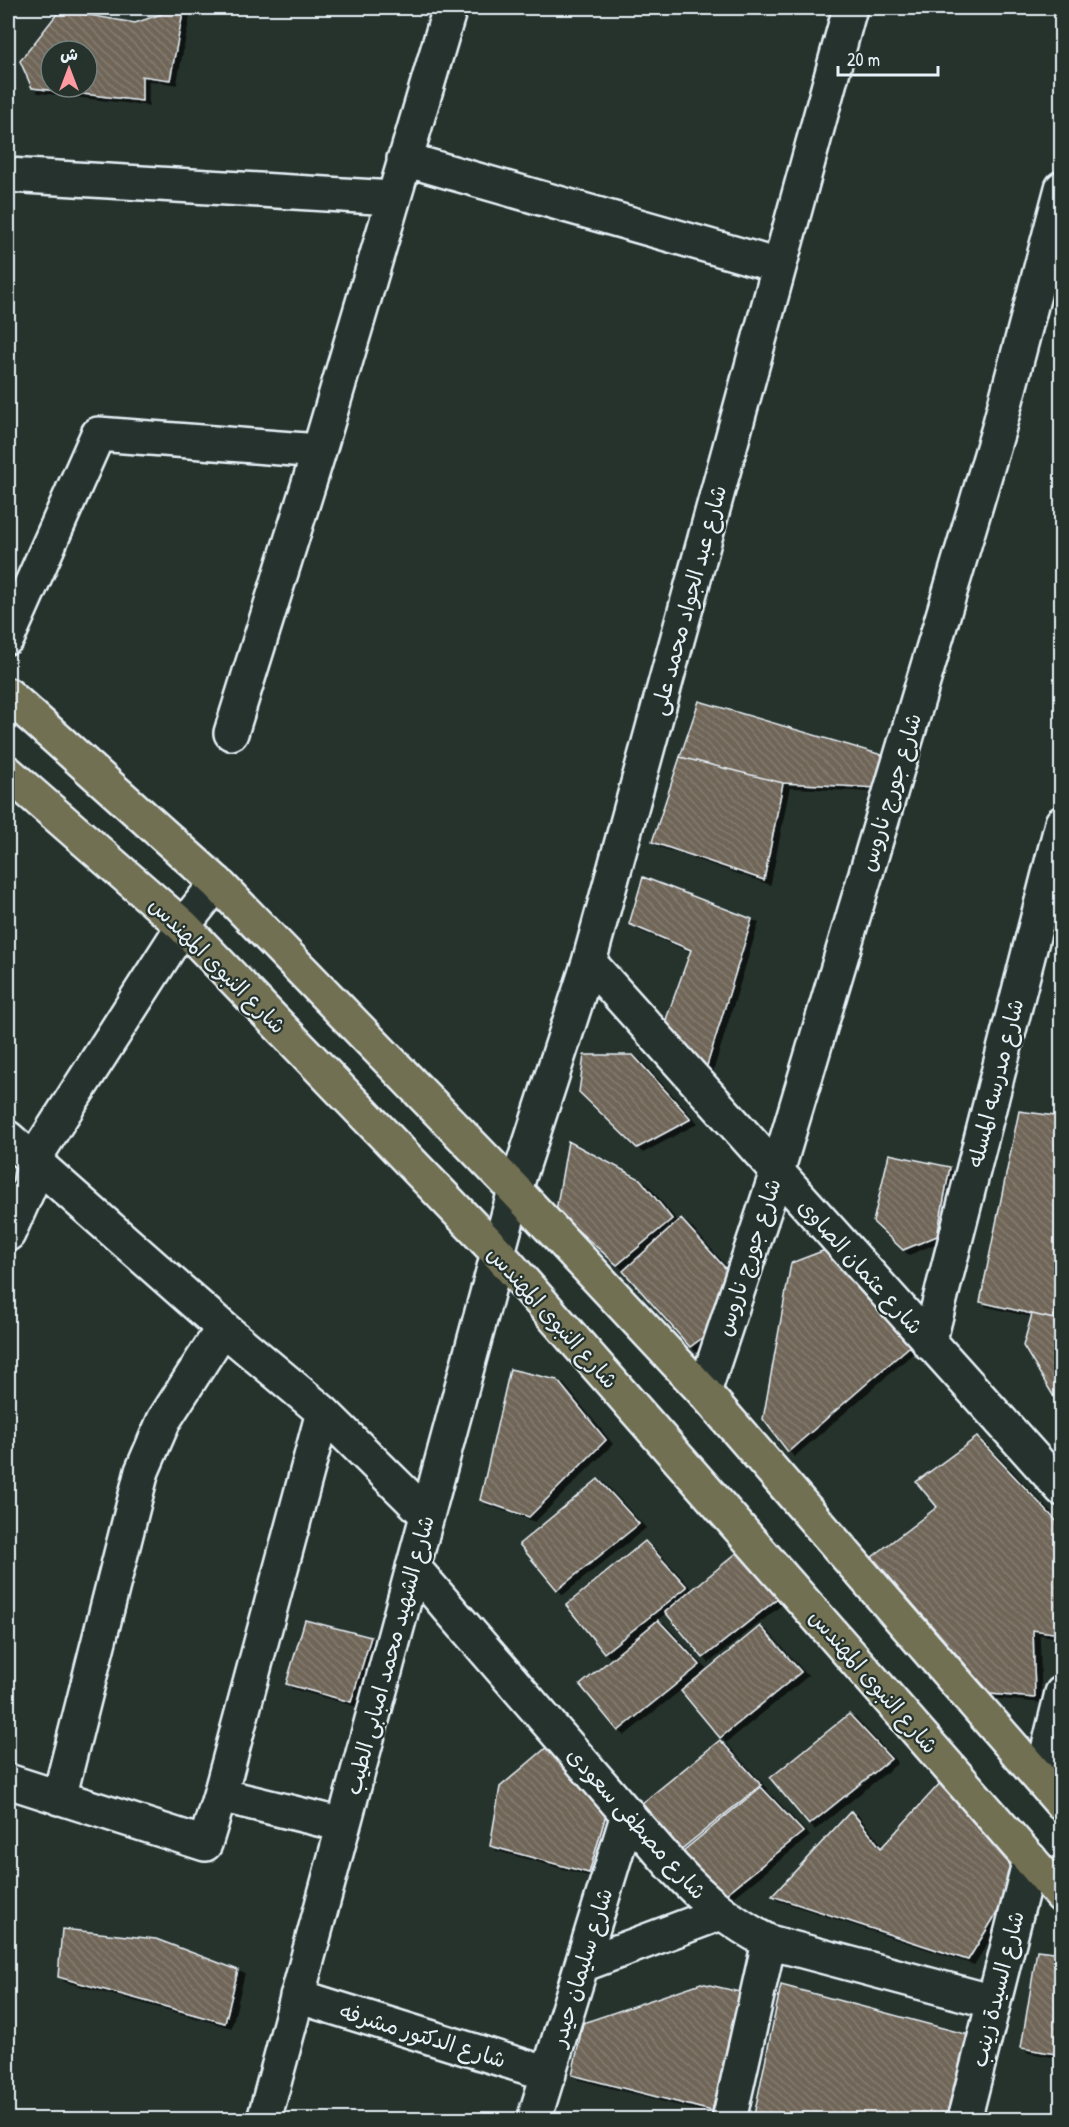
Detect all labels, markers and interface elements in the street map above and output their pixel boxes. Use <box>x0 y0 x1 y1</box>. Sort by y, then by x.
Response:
north arrow <box>39 39 99 99</box>
scale bar <box>838 39 938 77</box>
text: ش <box>60 43 78 65</box>
text: 20 m <box>847 47 880 72</box>
street label: شارع عبد الجواد محمد على <box>643 482 734 719</box>
street label: شارع جورج ناروس <box>852 709 929 875</box>
street label: شارع النبوى المهندس <box>142 890 293 1041</box>
street label: شارع مدرسه المسله <box>960 996 1031 1171</box>
street label: شارع جورج ناروس <box>708 1174 789 1340</box>
street label: شارع عثمان الصاوى <box>791 1191 930 1341</box>
street label: شارع النبوى المهندس <box>480 1239 625 1396</box>
street label: شارع الشهيد محمد امبابى الطيب <box>337 1512 442 1798</box>
street label: شارع النبوى المهندس <box>802 1602 945 1760</box>
street label: شارع مصطفى سعودى <box>560 1740 713 1906</box>
street label: شارع سليمان حيدر <box>542 1884 620 2052</box>
street label: شارع السيدة زينب <box>963 1908 1032 2070</box>
street label: شارع الدكتور مشرفه <box>336 1995 510 2076</box>

